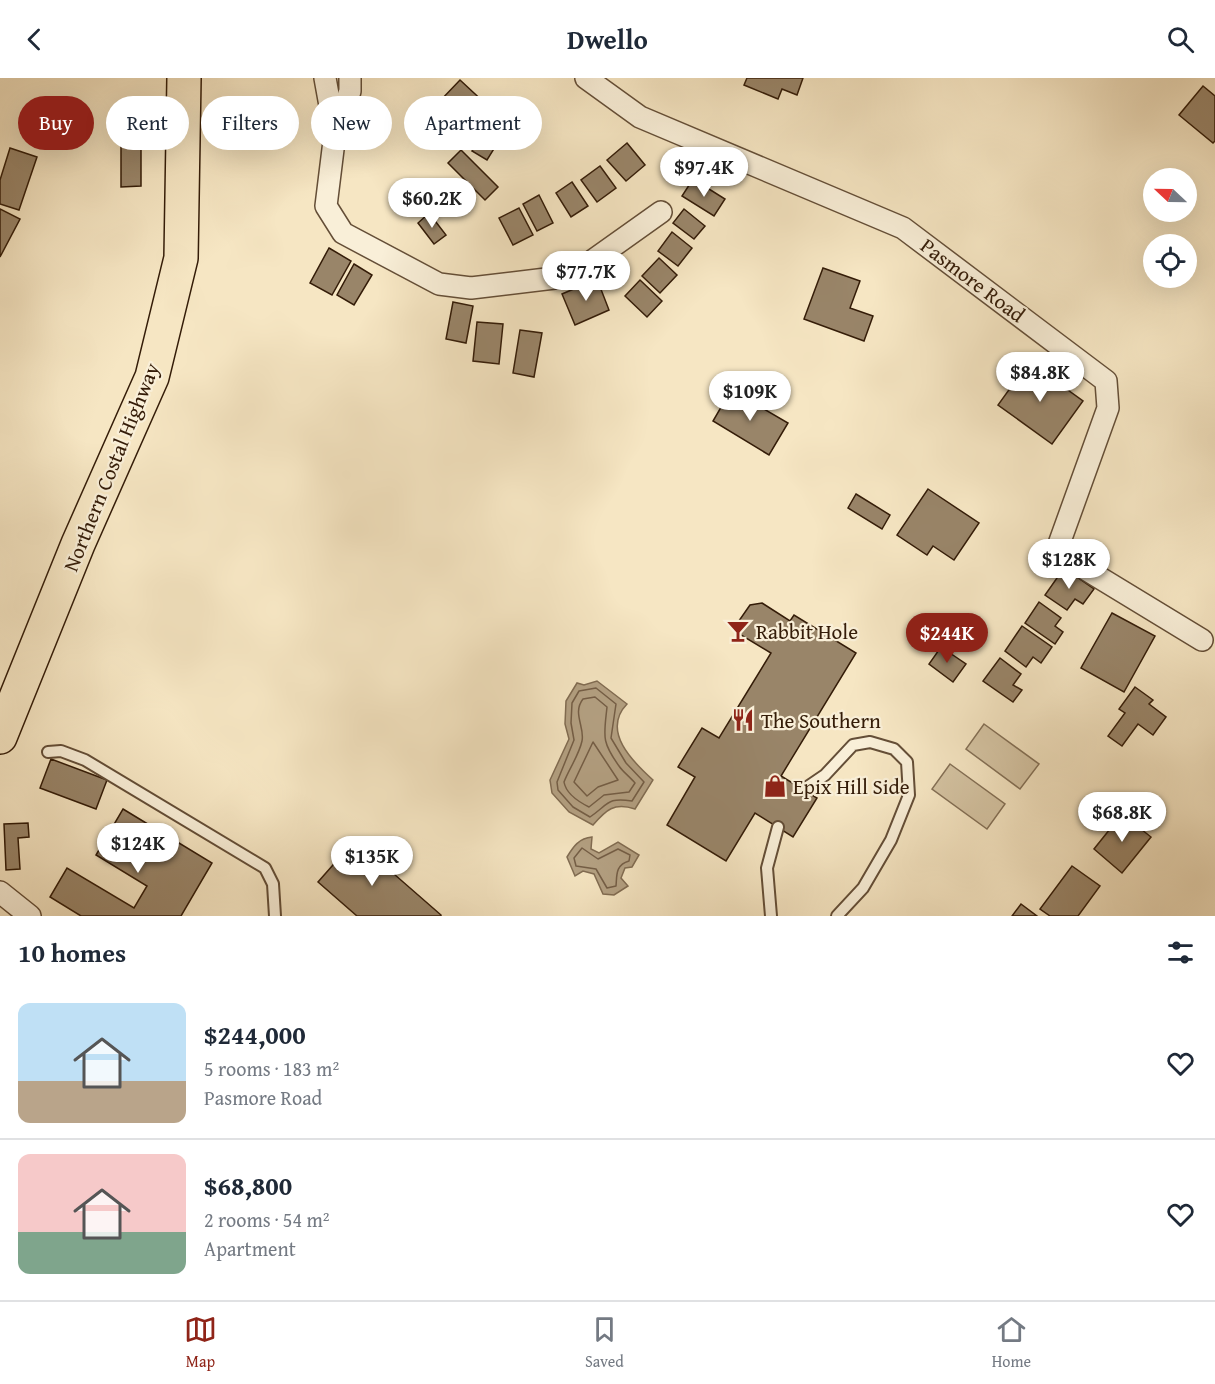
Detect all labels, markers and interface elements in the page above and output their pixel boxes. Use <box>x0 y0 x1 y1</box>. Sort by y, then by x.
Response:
text: Dwello <box>567 19 648 59</box>
icon: back <box>18 23 51 56</box>
icon: search <box>1164 23 1197 56</box>
chip: Buy <box>18 96 94 150</box>
chip: Rent <box>106 96 189 150</box>
chip: Filters <box>201 96 299 150</box>
chip: New <box>311 96 392 150</box>
chip: Apartment <box>404 96 542 150</box>
pin: $97.4K <box>655 147 753 198</box>
text: $97.4K <box>674 152 734 181</box>
north arrow <box>1143 168 1197 222</box>
map controls <box>1143 168 1197 288</box>
pin: $60.2K <box>383 178 481 229</box>
text: $60.2K <box>402 183 462 212</box>
street label: Pasmore Road <box>914 230 1033 330</box>
button: locate <box>1143 234 1197 288</box>
pin: $77.7K <box>537 251 635 302</box>
text: $77.7K <box>556 256 616 285</box>
pin: $84.8K <box>991 352 1089 403</box>
street label: Northern Costal Highway <box>55 357 167 576</box>
text: $84.8K <box>1010 357 1070 386</box>
pin: $109K <box>708 371 792 422</box>
text: $109K <box>723 376 777 405</box>
pin: $128K <box>1027 539 1111 590</box>
text: $128K <box>1042 544 1096 573</box>
pin: $244K <box>905 613 989 664</box>
place label: Rabbit Hole <box>756 616 858 647</box>
bar icon: Rabbit Hole <box>725 618 751 644</box>
text: $244K <box>920 618 974 647</box>
place label: The Southern <box>761 705 881 736</box>
restaurant icon: The Southern <box>730 707 756 733</box>
place label: Epix Hill Side <box>793 771 910 802</box>
shop icon: Epix Hill Side <box>762 773 788 799</box>
pin: $68.8K <box>1073 792 1171 843</box>
text: $68.8K <box>1092 797 1152 826</box>
pin: $124K <box>96 823 180 874</box>
text: $124K <box>111 828 165 857</box>
pin: $135K <box>330 836 414 887</box>
text: $135K <box>345 841 399 870</box>
text: 10 homes <box>18 933 126 972</box>
icon: filters <box>1164 936 1197 969</box>
text: $244,000 <box>204 1015 306 1054</box>
icon: home <box>66 1027 138 1099</box>
icon: heart <box>1164 1047 1197 1080</box>
text: 5 rooms · 183 m² <box>204 1054 339 1083</box>
text: Pasmore Road <box>204 1083 322 1112</box>
text: $68,800 <box>204 1166 292 1205</box>
icon: home <box>66 1178 138 1250</box>
icon: heart <box>1164 1198 1197 1231</box>
text: 2 rooms · 54 m² <box>204 1205 330 1234</box>
text: Apartment <box>204 1234 296 1263</box>
tab: Map <box>184 1313 217 1373</box>
tab: Saved <box>585 1313 624 1373</box>
tab: Home <box>992 1313 1031 1373</box>

